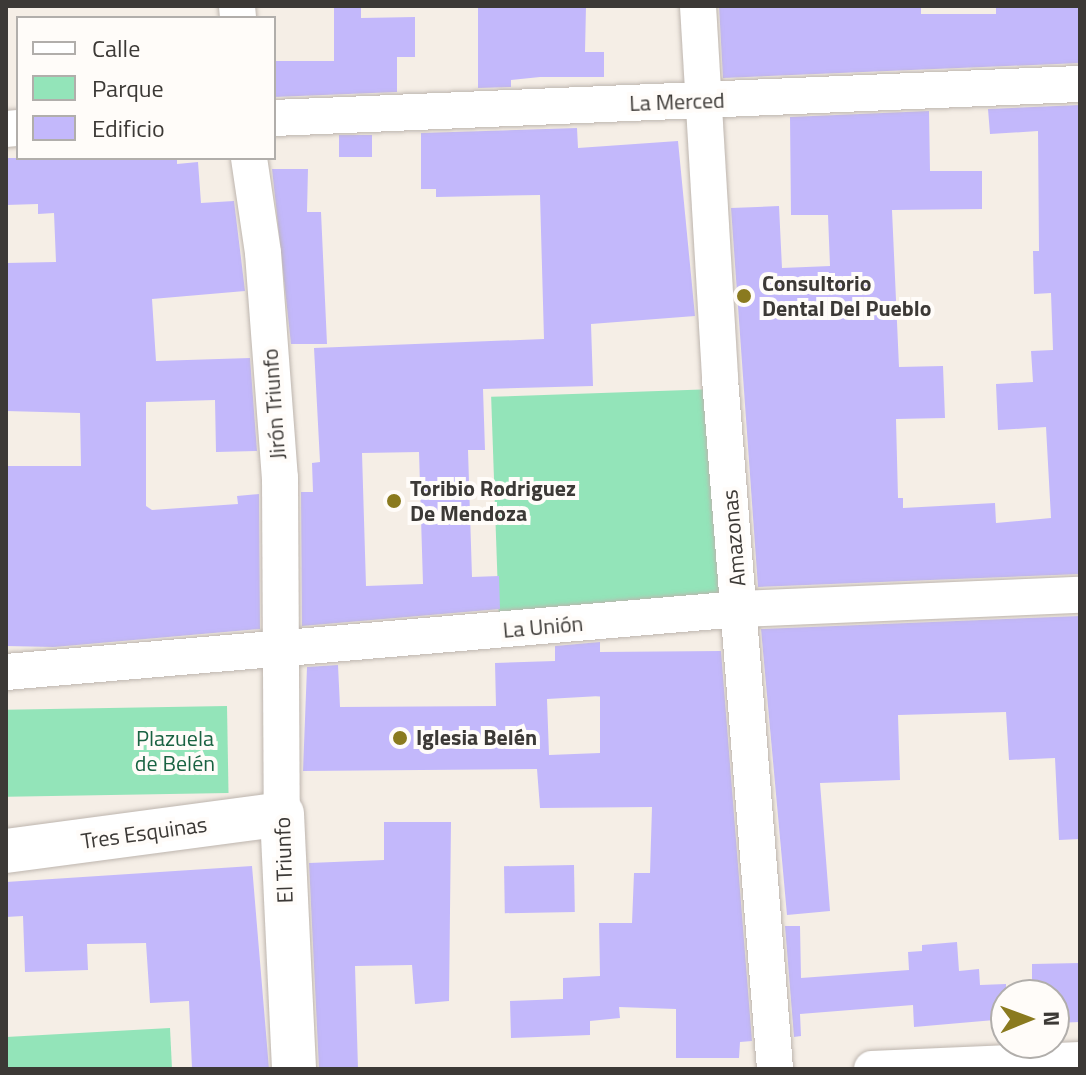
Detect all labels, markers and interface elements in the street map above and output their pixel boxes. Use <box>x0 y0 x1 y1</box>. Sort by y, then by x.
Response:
legend <box>16 16 276 160</box>
text: Calle <box>92 30 140 66</box>
text: Parque <box>92 70 164 106</box>
street label: La Merced <box>629 87 725 117</box>
text: Edificio <box>92 110 165 146</box>
place label: Consultorio Dental Del Pueblo <box>762 270 931 322</box>
marker: Consultorio Dental Del Pueblo <box>733 285 755 307</box>
street label: Jirón Triunfo <box>257 348 291 460</box>
place label: Toribio Rodriguez De Mendoza <box>410 475 576 526</box>
street label: Amazonas <box>717 488 751 588</box>
marker: Toribio Rodriguez De Mendoza <box>385 492 403 510</box>
street label: La Unión <box>502 610 584 644</box>
park label: Plazuela de Belén <box>135 725 215 776</box>
place label: Iglesia Belén <box>416 725 537 751</box>
marker: Iglesia Belén <box>391 729 409 747</box>
street label: Tres Esquinas <box>79 811 209 855</box>
street label: El Triunfo <box>269 816 299 904</box>
north arrow <box>990 979 1070 1059</box>
text: N <box>1035 1011 1069 1027</box>

